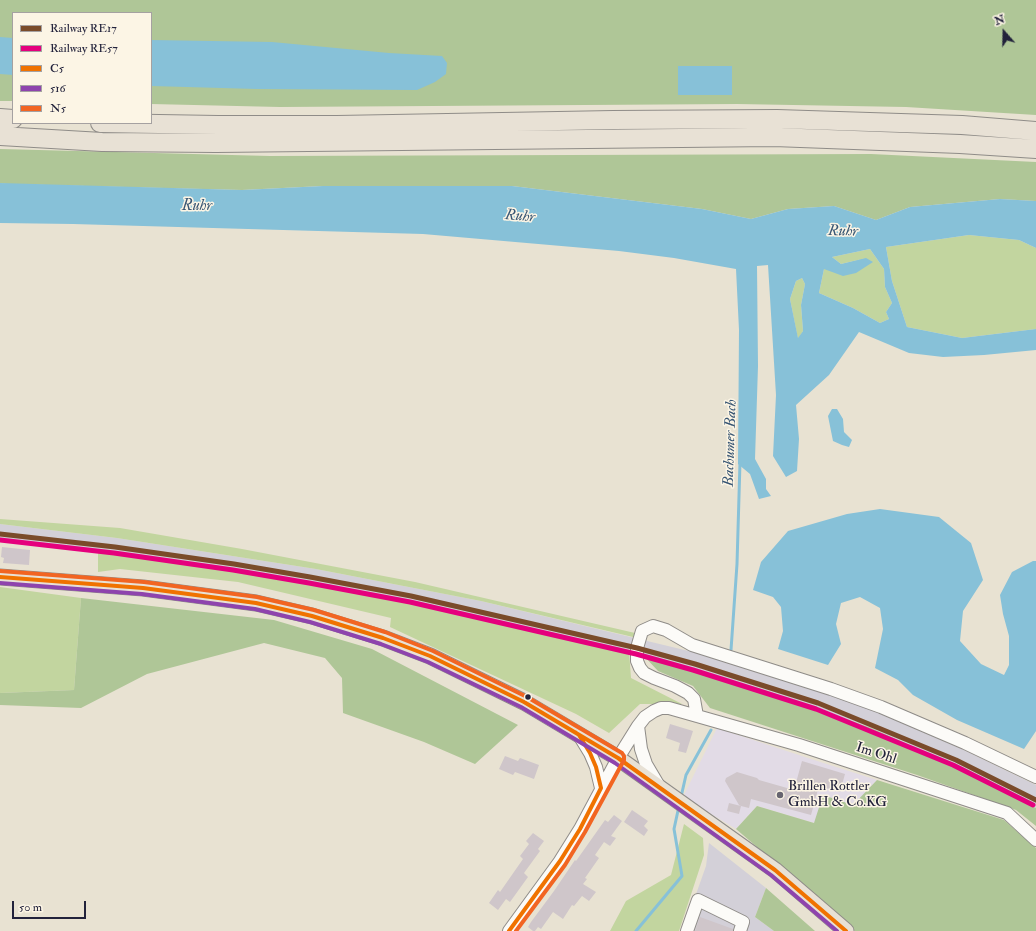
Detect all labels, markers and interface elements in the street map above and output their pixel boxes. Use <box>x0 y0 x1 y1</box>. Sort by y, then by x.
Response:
legend <box>12 12 152 124</box>
north arrow <box>984 12 1024 52</box>
text: N <box>993 12 1007 28</box>
text: Railway RE17 <box>50 21 117 36</box>
text: Railway RE57 <box>50 41 118 56</box>
text: C5 <box>50 61 64 76</box>
text: 516 <box>50 81 66 96</box>
text: N5 <box>50 101 66 116</box>
water label: Ruhr <box>182 198 212 216</box>
water label: Ruhr <box>504 207 536 227</box>
water label: Ruhr <box>828 223 858 241</box>
water label: Bachumer Bach <box>720 399 742 487</box>
unlabelled marker <box>523 692 533 702</box>
street label: Im Ohl <box>854 740 898 768</box>
place label: Brillen Rottler GmbH & Co.KG <box>788 779 887 812</box>
marker: Brillen Rottler GmbH & Co.KG <box>775 790 785 800</box>
scale bar <box>14 893 88 919</box>
text: 50 m <box>19 900 42 915</box>

